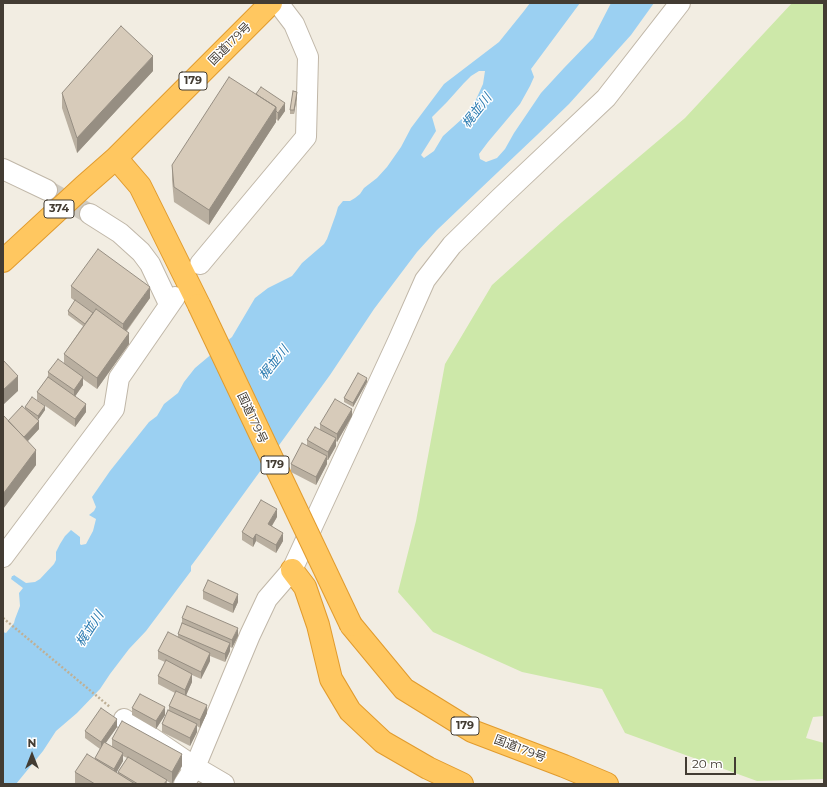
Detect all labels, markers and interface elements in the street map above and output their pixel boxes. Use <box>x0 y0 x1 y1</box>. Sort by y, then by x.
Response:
street label: 国道179号 <box>206 20 254 68</box>
road number: 179 <box>179 72 207 90</box>
water label: 梶並川 <box>459 91 495 131</box>
road number: 374 <box>44 200 74 218</box>
water label: 梶並川 <box>256 343 292 383</box>
street label: 国道179号 <box>234 390 270 446</box>
road number: 179 <box>261 456 289 474</box>
water label: 梶並川 <box>73 608 107 650</box>
road number: 179 <box>451 717 479 735</box>
street label: 国道179号 <box>492 732 548 766</box>
north arrow <box>12 735 52 775</box>
text: N <box>28 736 36 750</box>
scale bar <box>687 749 738 775</box>
text: 20 m <box>692 756 723 771</box>

